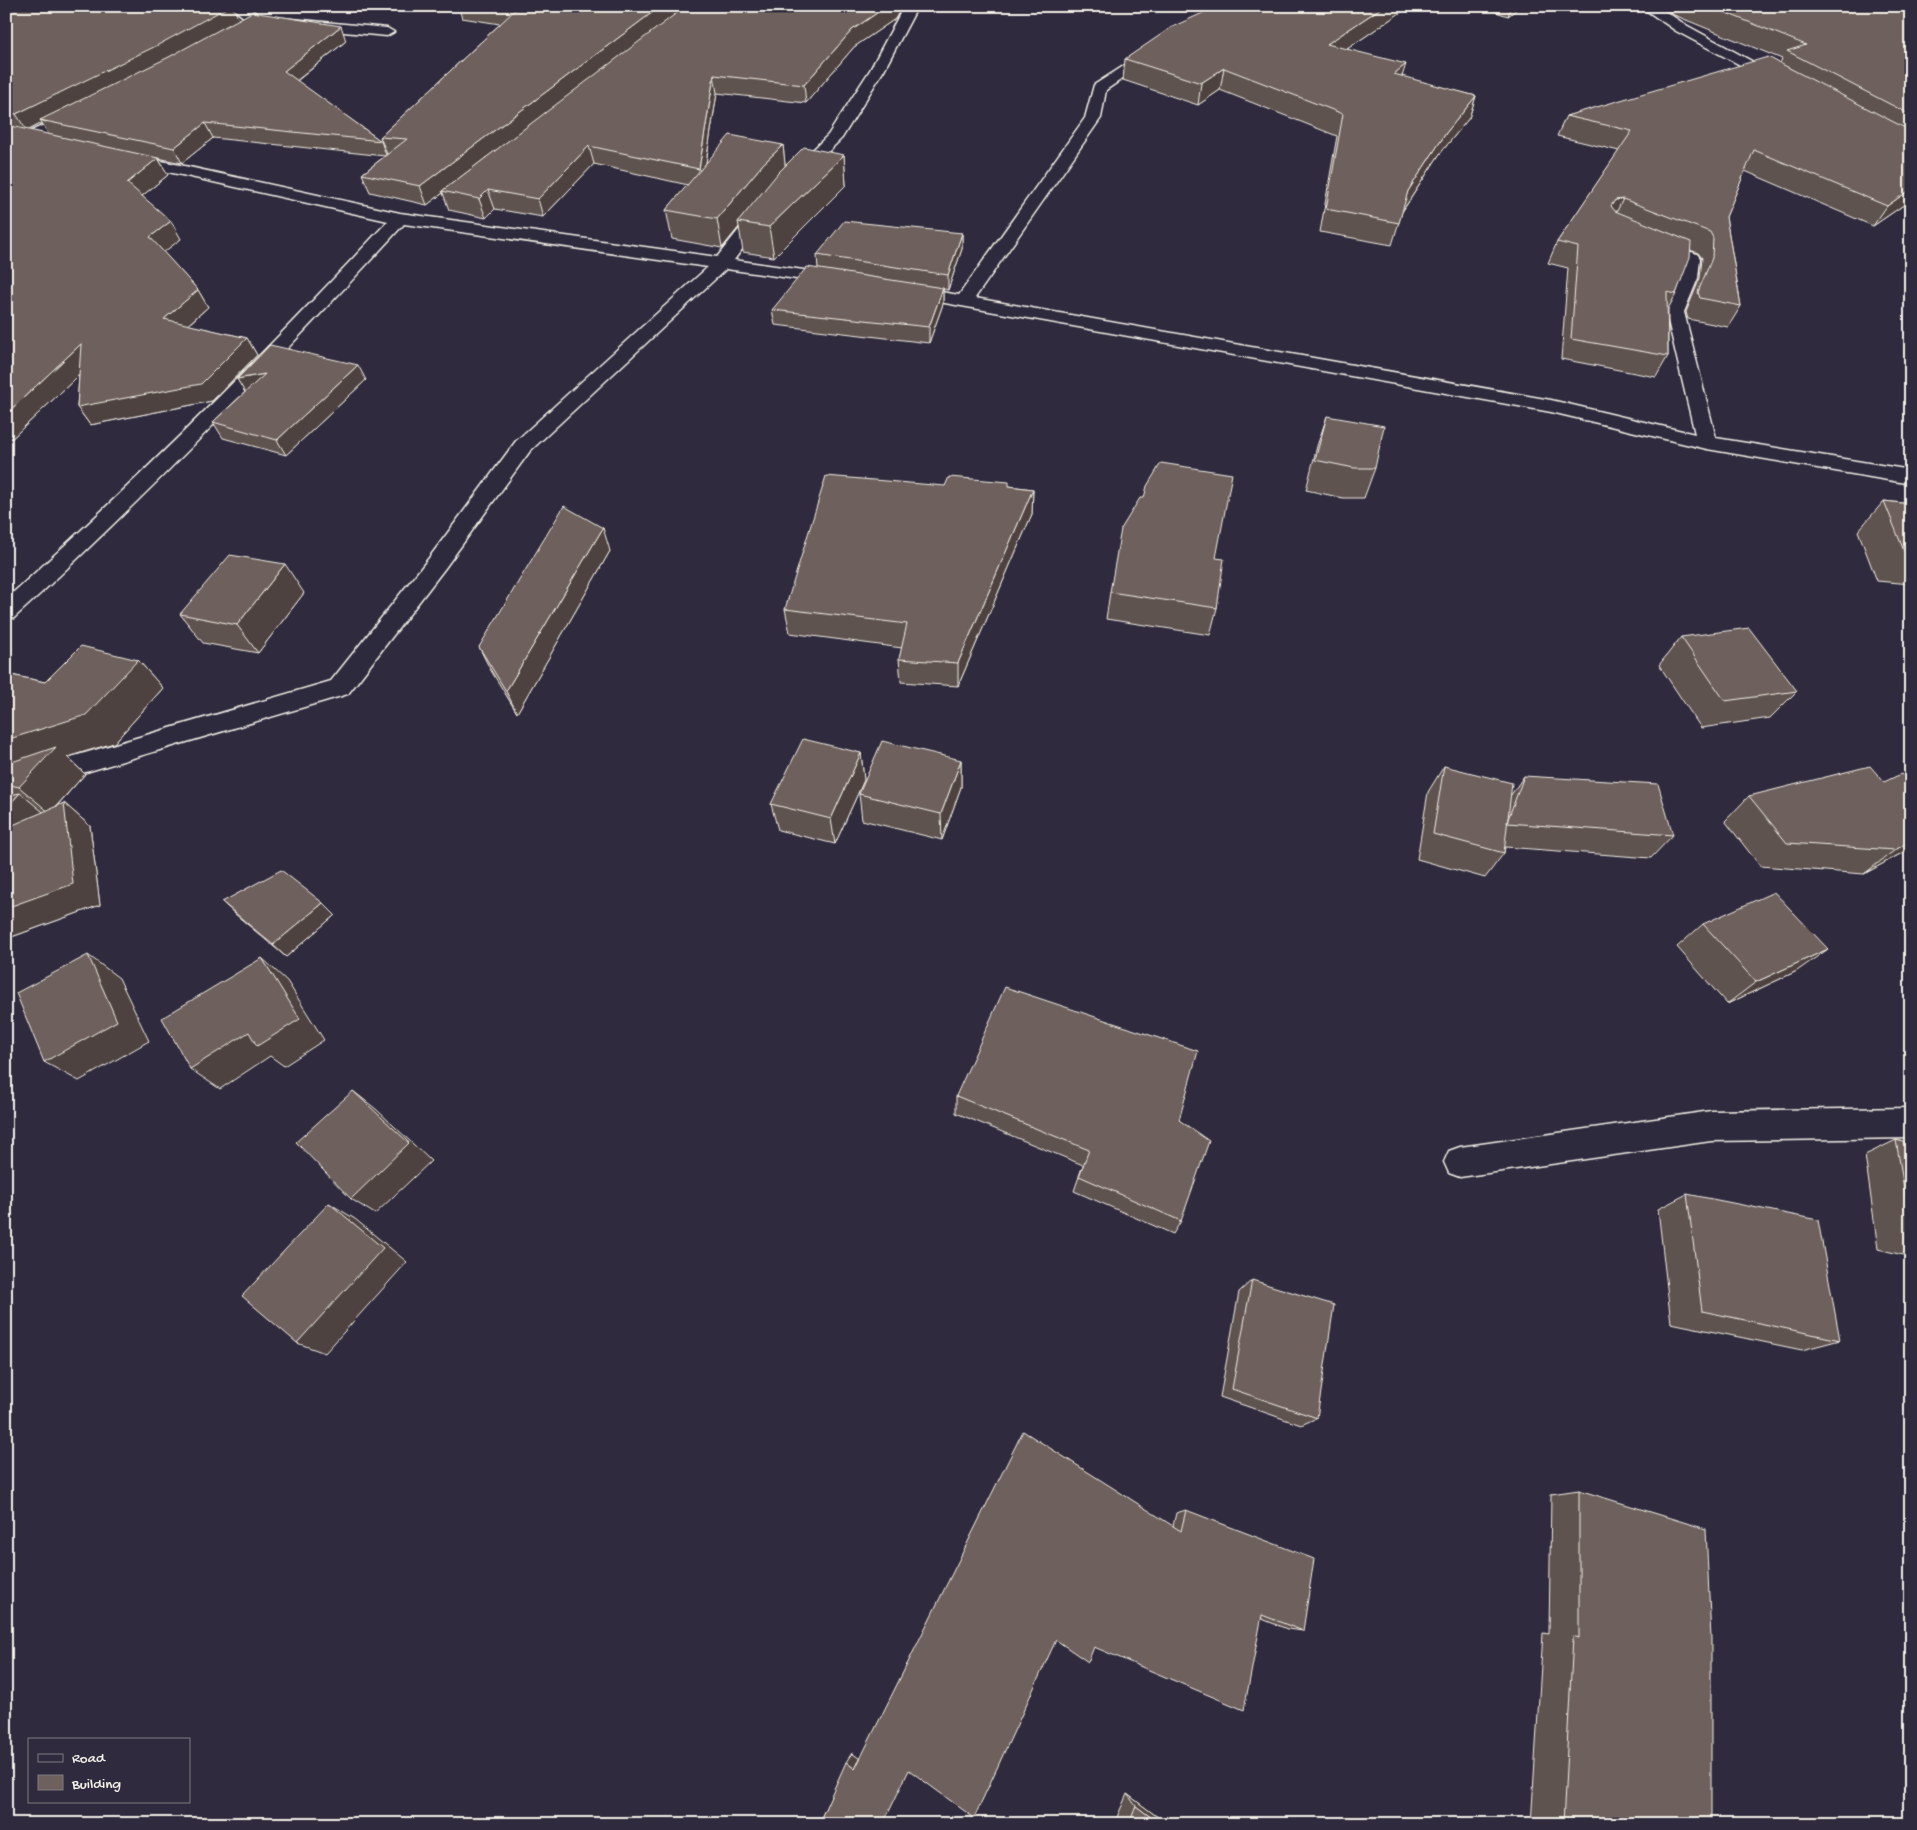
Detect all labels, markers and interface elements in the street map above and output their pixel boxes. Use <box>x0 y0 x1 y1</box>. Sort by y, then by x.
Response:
legend <box>28 1738 190 1802</box>
text: Road <box>72 1750 106 1768</box>
text: Building <box>71 1776 121 1794</box>

